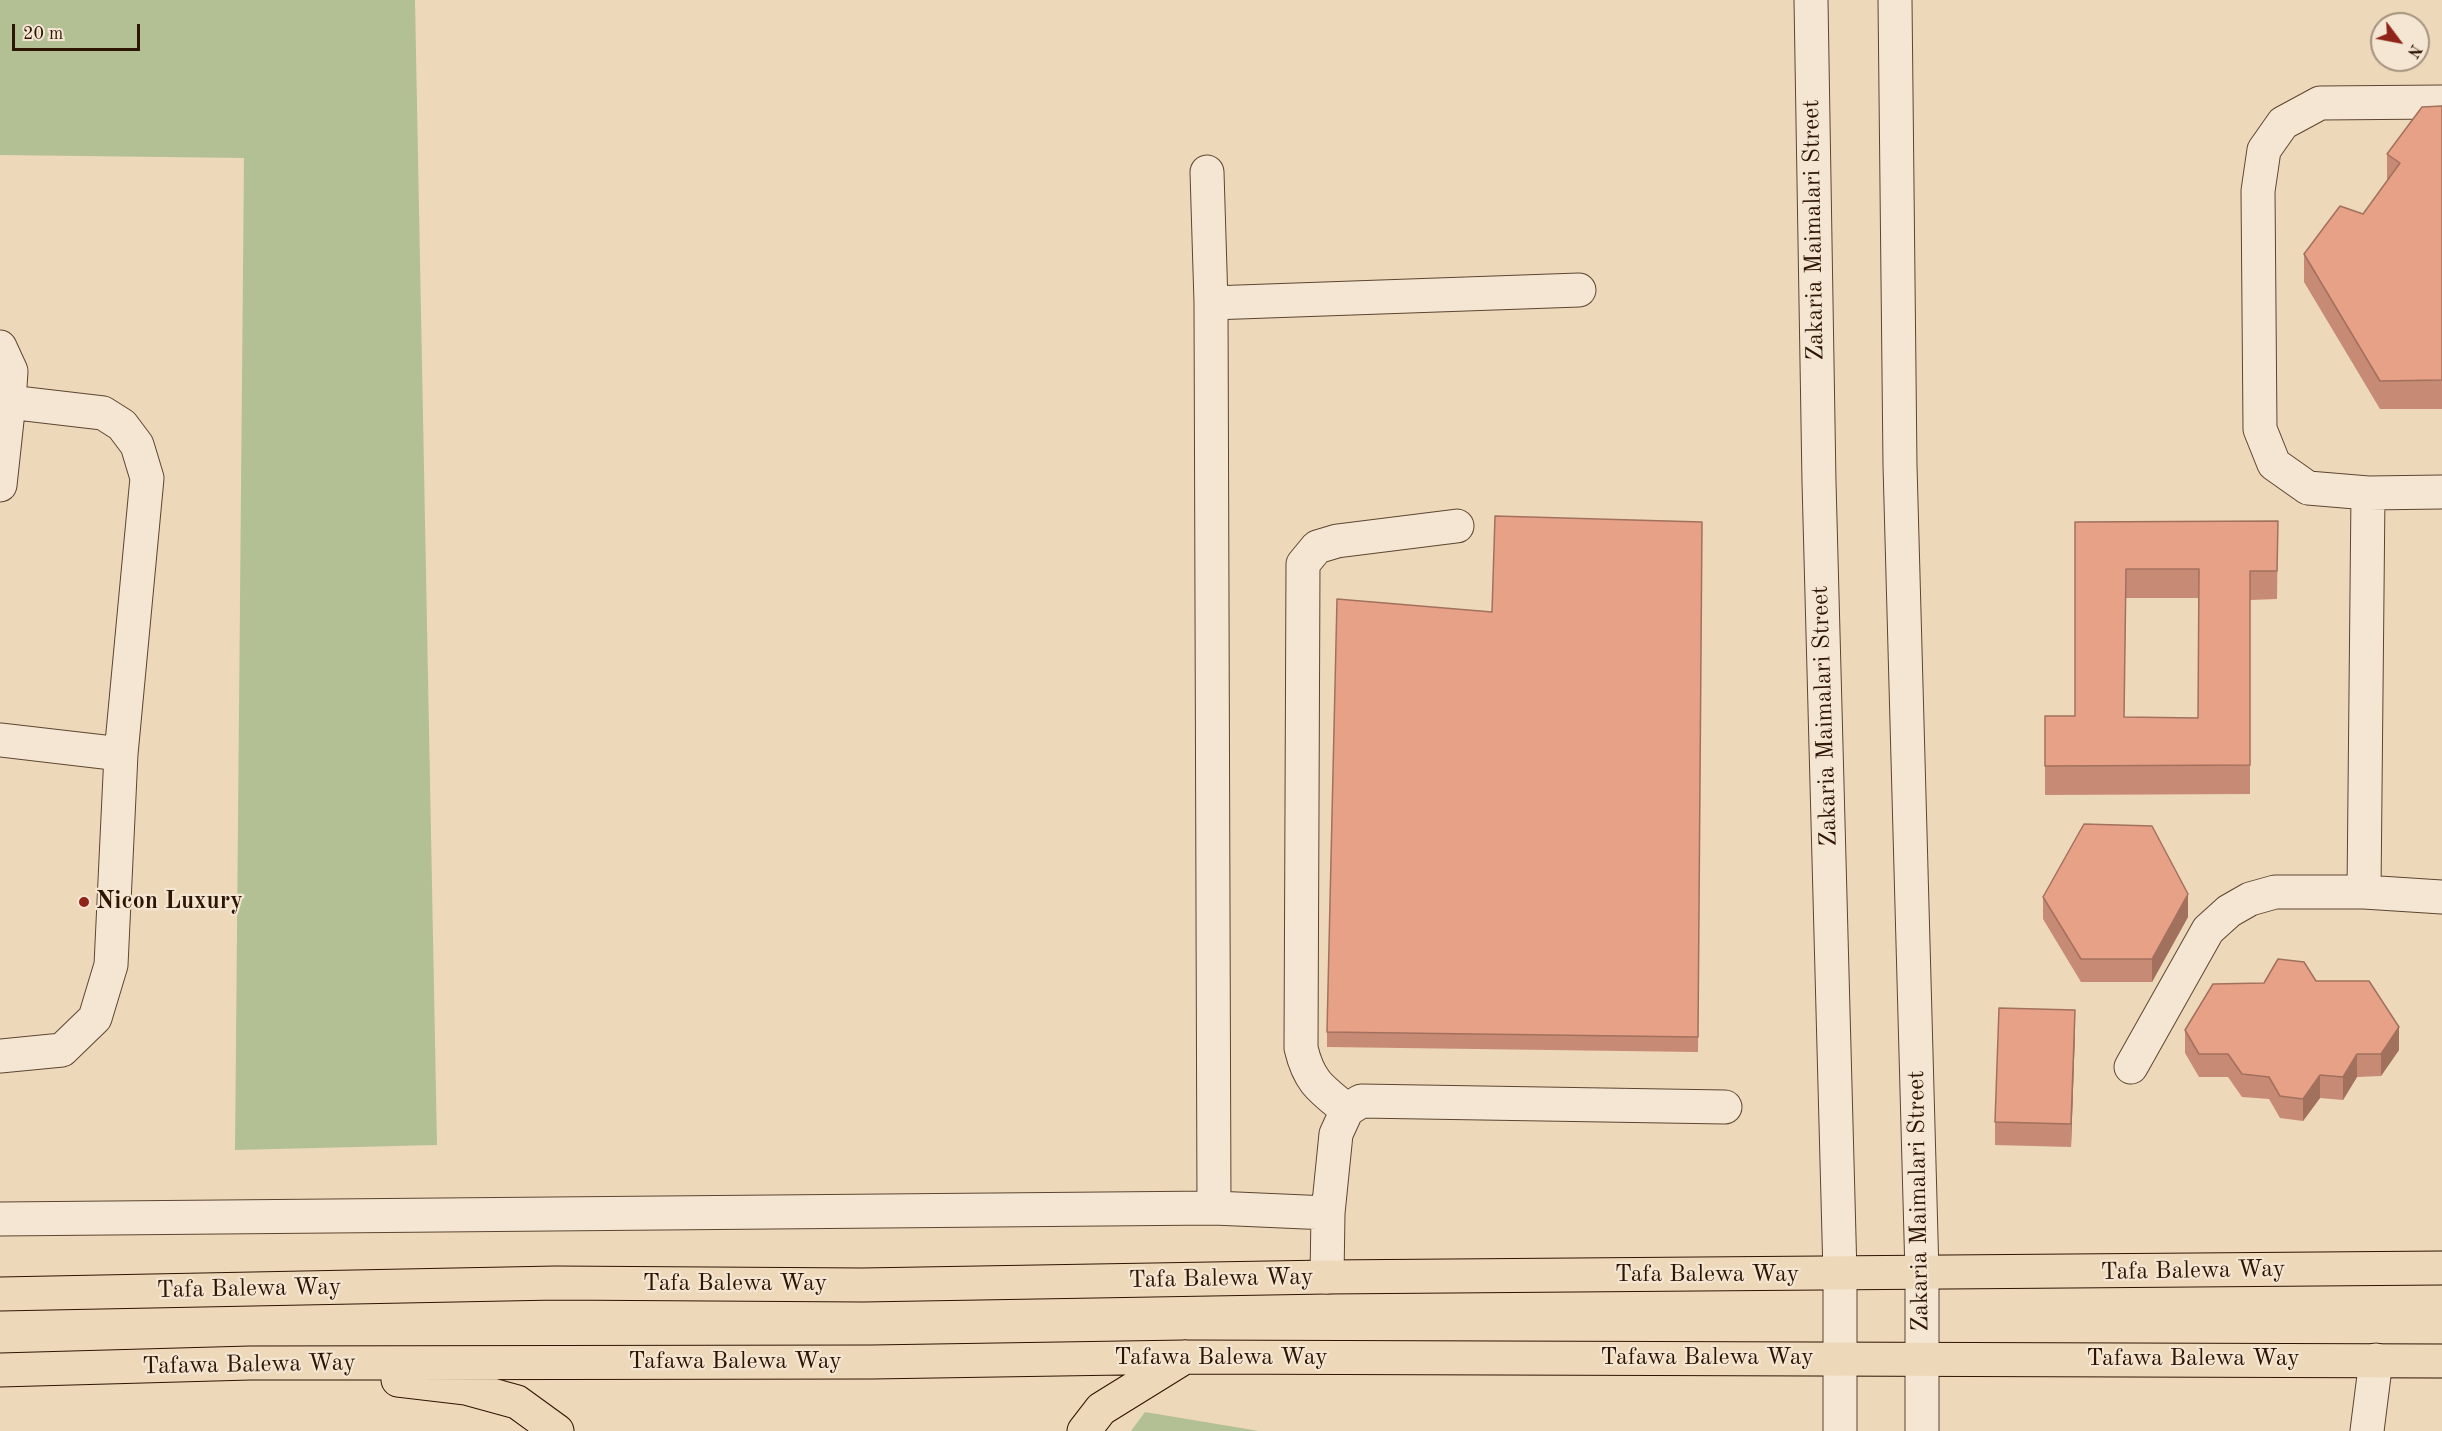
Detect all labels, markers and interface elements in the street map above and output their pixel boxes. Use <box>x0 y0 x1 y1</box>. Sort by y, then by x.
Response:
scale bar <box>15 12 142 50</box>
north arrow <box>2370 12 2430 72</box>
text: 20 m <box>23 25 63 43</box>
text: N <box>2404 41 2424 60</box>
street label: Zakaria Maimalari Street <box>1797 99 1831 361</box>
street label: Zakaria Maimalari Street <box>1806 585 1844 847</box>
place label: Nicon Luxury <box>96 888 243 916</box>
marker: Nicon Luxury <box>77 895 91 909</box>
street label: Zakaria Maimalari Street <box>1902 1070 1936 1332</box>
street label: Tafa Balewa Way <box>2101 1255 2285 1287</box>
street label: Tafa Balewa Way <box>1615 1261 1799 1289</box>
street label: Tafa Balewa Way <box>1129 1263 1313 1295</box>
street label: Tafa Balewa Way <box>643 1270 827 1298</box>
street label: Tafa Balewa Way <box>157 1273 341 1305</box>
street label: Tafawa Balewa Way <box>1114 1344 1328 1372</box>
street label: Tafawa Balewa Way <box>1600 1344 1814 1372</box>
street label: Tafawa Balewa Way <box>2086 1345 2300 1373</box>
street label: Tafawa Balewa Way <box>628 1348 842 1376</box>
street label: Tafawa Balewa Way <box>142 1349 356 1381</box>

